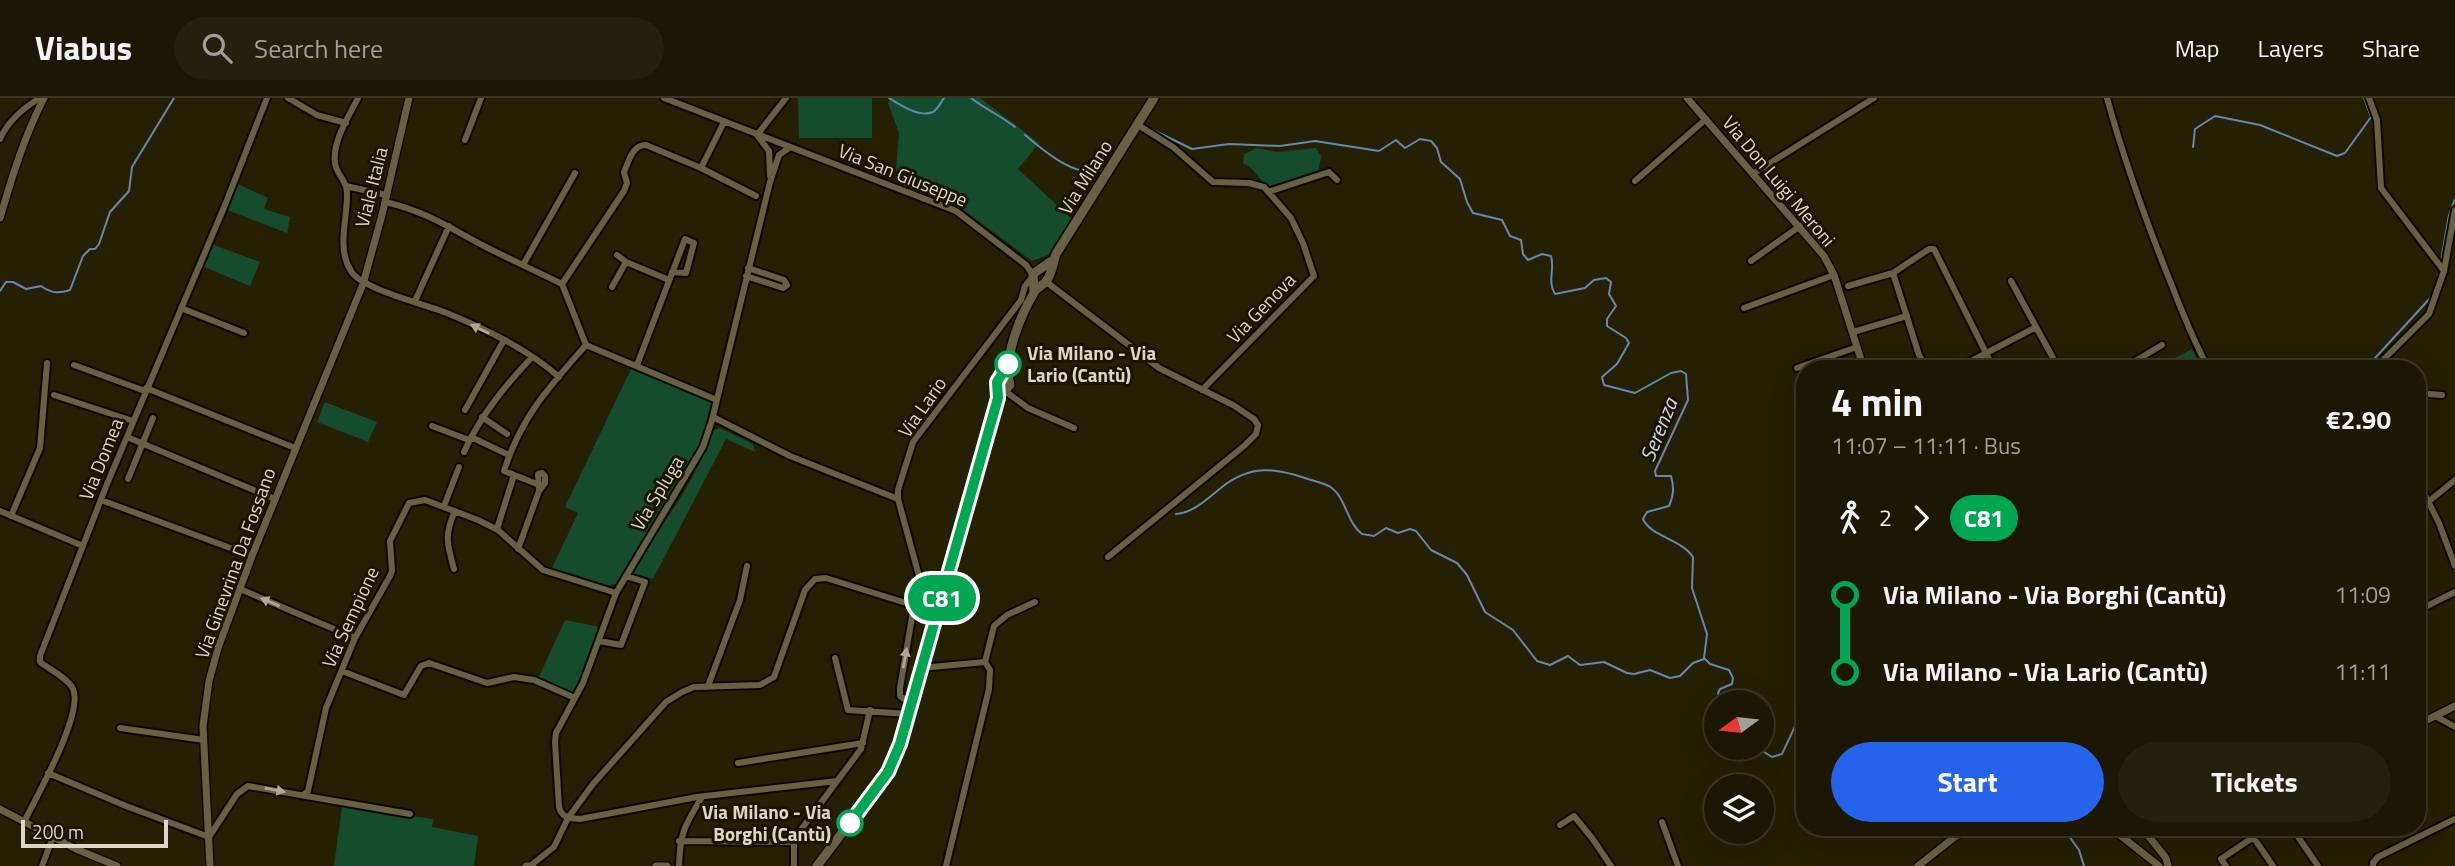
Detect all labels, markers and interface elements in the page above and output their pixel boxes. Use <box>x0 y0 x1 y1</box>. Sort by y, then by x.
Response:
search box <box>174 17 664 80</box>
text: Viabus <box>35 23 132 73</box>
icon: search <box>198 29 236 67</box>
text: Search here <box>254 29 383 68</box>
text: Map <box>2175 30 2220 66</box>
text: Layers <box>2258 30 2324 66</box>
text: Share <box>2362 30 2420 66</box>
street label: Via Don Luigi Meroni <box>1716 109 1843 253</box>
street label: Via Milano <box>1050 134 1119 220</box>
street label: Via San Giuseppe <box>834 135 972 214</box>
street label: Viale Italia <box>347 143 395 230</box>
street label: Via Genova <box>1219 265 1302 350</box>
one-way arrow <box>470 323 490 334</box>
place label: Via Milano - Via Lario (Cantù) <box>1027 338 1156 389</box>
marker: Via Milano - Via Lario (Cantù) <box>995 351 1021 377</box>
street label: Via Lario <box>890 370 953 443</box>
text: 4 min <box>1831 373 1923 431</box>
water label: Serenza <box>1631 392 1686 466</box>
text: €2.90 <box>2326 400 2391 439</box>
street label: Via Domea <box>71 413 130 504</box>
text: 11:07 – 11:11 · Bus <box>1831 428 2021 463</box>
street label: Via Spluga <box>623 449 691 536</box>
street label: Via Ginevrina Da Fossano <box>186 463 283 662</box>
icon: walk <box>1831 499 1869 537</box>
icon: forward <box>1902 499 1940 537</box>
text: 2 <box>1879 500 1892 535</box>
text: C81 <box>1964 500 2004 536</box>
street label: Via Sempione <box>313 561 386 672</box>
line badge: C81 <box>902 575 982 621</box>
text: Via Milano - Via Borghi (Cantù) <box>1883 575 2226 614</box>
text: 11:09 <box>2334 577 2391 612</box>
text: C81 <box>922 580 962 616</box>
one-way arrow <box>260 596 281 607</box>
one-way arrow <box>900 647 911 669</box>
text: Via Milano - Via Lario (Cantù) <box>1883 652 2208 691</box>
text: 11:11 <box>2334 654 2391 689</box>
north arrow <box>1704 690 1774 760</box>
map controls <box>1704 690 1774 844</box>
button: Start <box>1831 742 2104 822</box>
button: Tickets <box>2118 742 2391 822</box>
button: layers <box>1704 774 1774 844</box>
one-way arrow <box>264 785 286 796</box>
place label: Via Milano - Via Borghi (Cantù) <box>702 797 831 848</box>
marker: Via Milano - Via Borghi (Cantù) <box>837 810 863 836</box>
scale bar <box>21 817 168 849</box>
text: 200 m <box>32 817 84 846</box>

